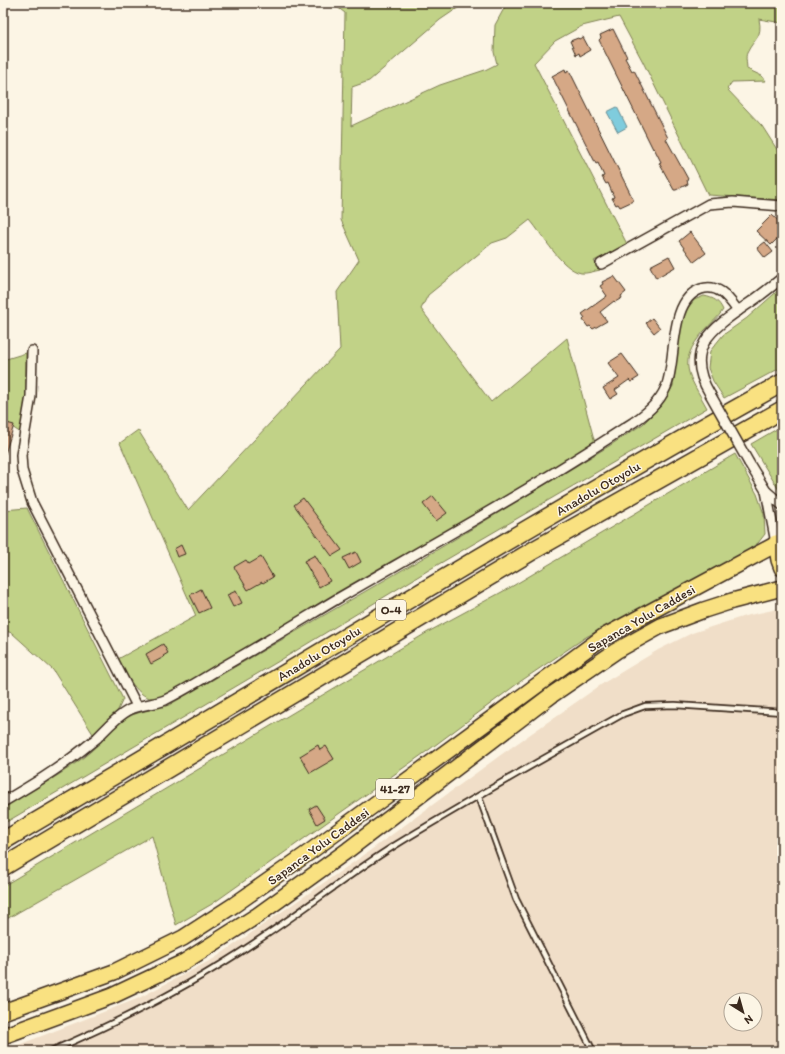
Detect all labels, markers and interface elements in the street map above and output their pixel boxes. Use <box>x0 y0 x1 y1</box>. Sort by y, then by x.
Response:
street label: Anadolu Otoyolu <box>554 458 643 519</box>
street label: Sapanca Yolu Caddesi <box>585 582 698 655</box>
road number: O-4 <box>376 600 406 620</box>
street label: Anadolu Otoyolu <box>275 623 364 684</box>
road number: 41-27 <box>376 779 414 799</box>
street label: Sapanca Yolu Caddesi <box>265 805 372 888</box>
north arrow <box>723 992 763 1032</box>
text: N <box>742 1012 756 1027</box>

